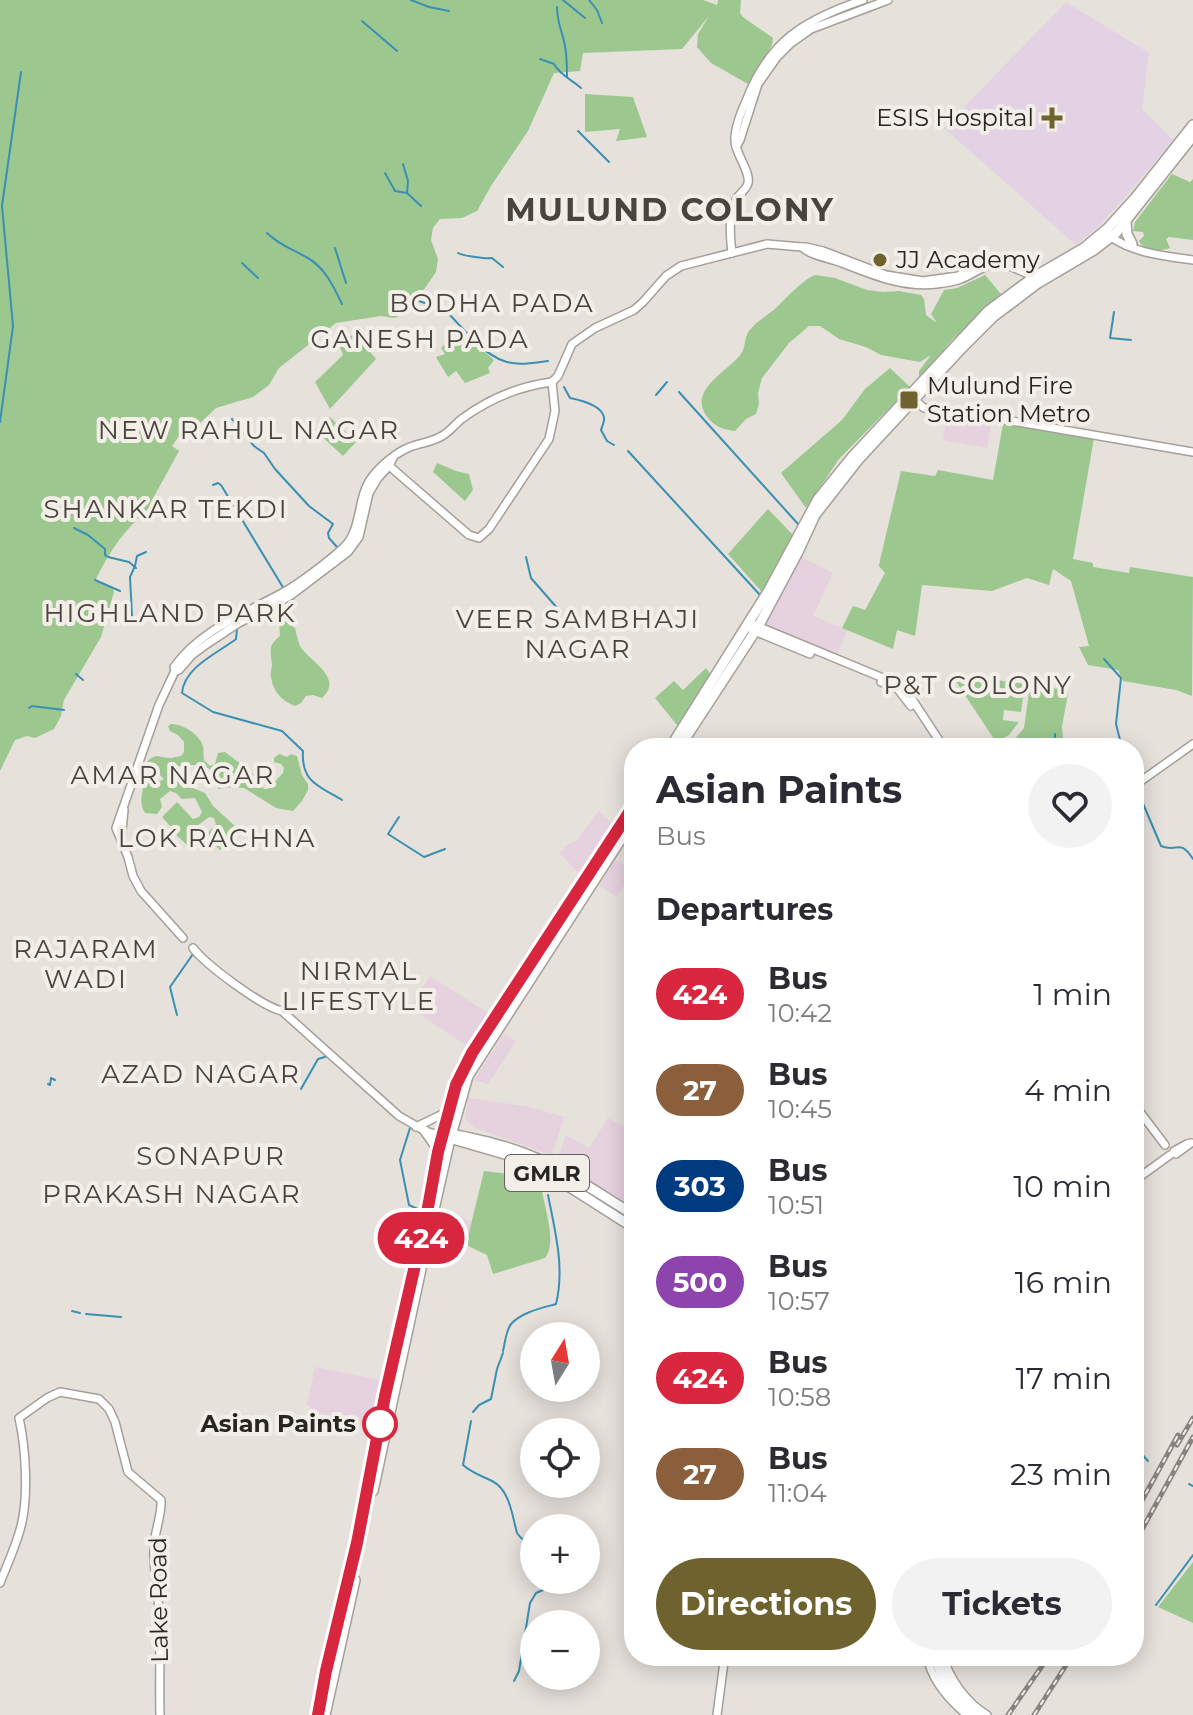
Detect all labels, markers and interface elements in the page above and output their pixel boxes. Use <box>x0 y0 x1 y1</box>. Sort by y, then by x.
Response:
place label: ESIS Hospital <box>876 103 1034 132</box>
marker: ESIS Hospital <box>1041 107 1063 129</box>
district label: MULUND COLONY <box>505 190 835 229</box>
place label: JJ Academy <box>895 245 1040 274</box>
marker: JJ Academy <box>871 251 889 269</box>
district label: BODHA PADA <box>389 287 595 319</box>
district label: GANESH PADA <box>310 323 530 355</box>
place label: Mulund Fire Station Metro <box>927 371 1090 428</box>
marker: Mulund Fire Station Metro <box>898 389 920 411</box>
district label: NEW RAHUL NAGAR <box>98 414 400 446</box>
district label: SHANKAR TEKDI <box>43 493 289 525</box>
district label: HIGHLAND PARK <box>43 597 297 629</box>
district label: VEER SAMBHAJI NAGAR <box>456 603 700 665</box>
district label: P&T COLONY <box>883 669 1073 701</box>
district label: AMAR NAGAR <box>71 759 275 791</box>
button: heart <box>1028 764 1112 848</box>
text: Asian Paints <box>656 766 902 813</box>
text: Bus <box>656 820 706 852</box>
district label: LOK RACHNA <box>118 822 316 854</box>
text: Departures <box>656 891 833 928</box>
district label: RAJARAM WADI <box>13 933 159 995</box>
district label: NIRMAL LIFESTYLE <box>282 955 436 1017</box>
text: Bus <box>768 960 828 997</box>
text: 1 min <box>1033 976 1112 1013</box>
text: 424 <box>673 977 727 1011</box>
text: 10:42 <box>768 997 832 1029</box>
text: Bus <box>768 1056 828 1093</box>
district label: AZAD NAGAR <box>101 1058 301 1090</box>
text: 4 min <box>1024 1072 1112 1109</box>
text: 27 <box>683 1073 717 1107</box>
text: 10:45 <box>768 1093 832 1125</box>
district label: SONAPUR <box>136 1140 286 1172</box>
text: Bus <box>768 1152 828 1189</box>
road number: GMLR <box>505 1155 589 1191</box>
text: 10 min <box>1013 1168 1112 1205</box>
text: 303 <box>674 1169 726 1203</box>
district label: PRAKASH NAGAR <box>42 1178 302 1210</box>
text: 10:51 <box>768 1189 824 1221</box>
line badge: 424 <box>375 1212 467 1264</box>
text: 424 <box>394 1221 448 1255</box>
text: Bus <box>768 1248 828 1285</box>
text: 16 min <box>1015 1264 1112 1301</box>
text: 500 <box>673 1265 727 1299</box>
text: 10:57 <box>768 1285 830 1317</box>
north arrow <box>520 1322 600 1402</box>
map controls <box>520 1322 600 1690</box>
text: Bus <box>768 1344 828 1381</box>
text: 17 min <box>1015 1360 1112 1397</box>
text: 424 <box>673 1361 727 1395</box>
text: 10:58 <box>768 1381 831 1413</box>
marker: Asian Paints <box>363 1407 397 1441</box>
place label: Asian Paints <box>200 1409 356 1438</box>
button: locate <box>520 1418 600 1498</box>
text: Bus <box>768 1440 828 1477</box>
text: 23 min <box>1010 1456 1112 1493</box>
text: 27 <box>683 1457 717 1491</box>
text: 11:04 <box>768 1477 827 1509</box>
button: + <box>520 1514 600 1594</box>
street label: Lake Road <box>143 1537 174 1663</box>
button: Directions <box>656 1558 876 1650</box>
button: Tickets <box>892 1558 1112 1650</box>
button: − <box>520 1610 600 1690</box>

